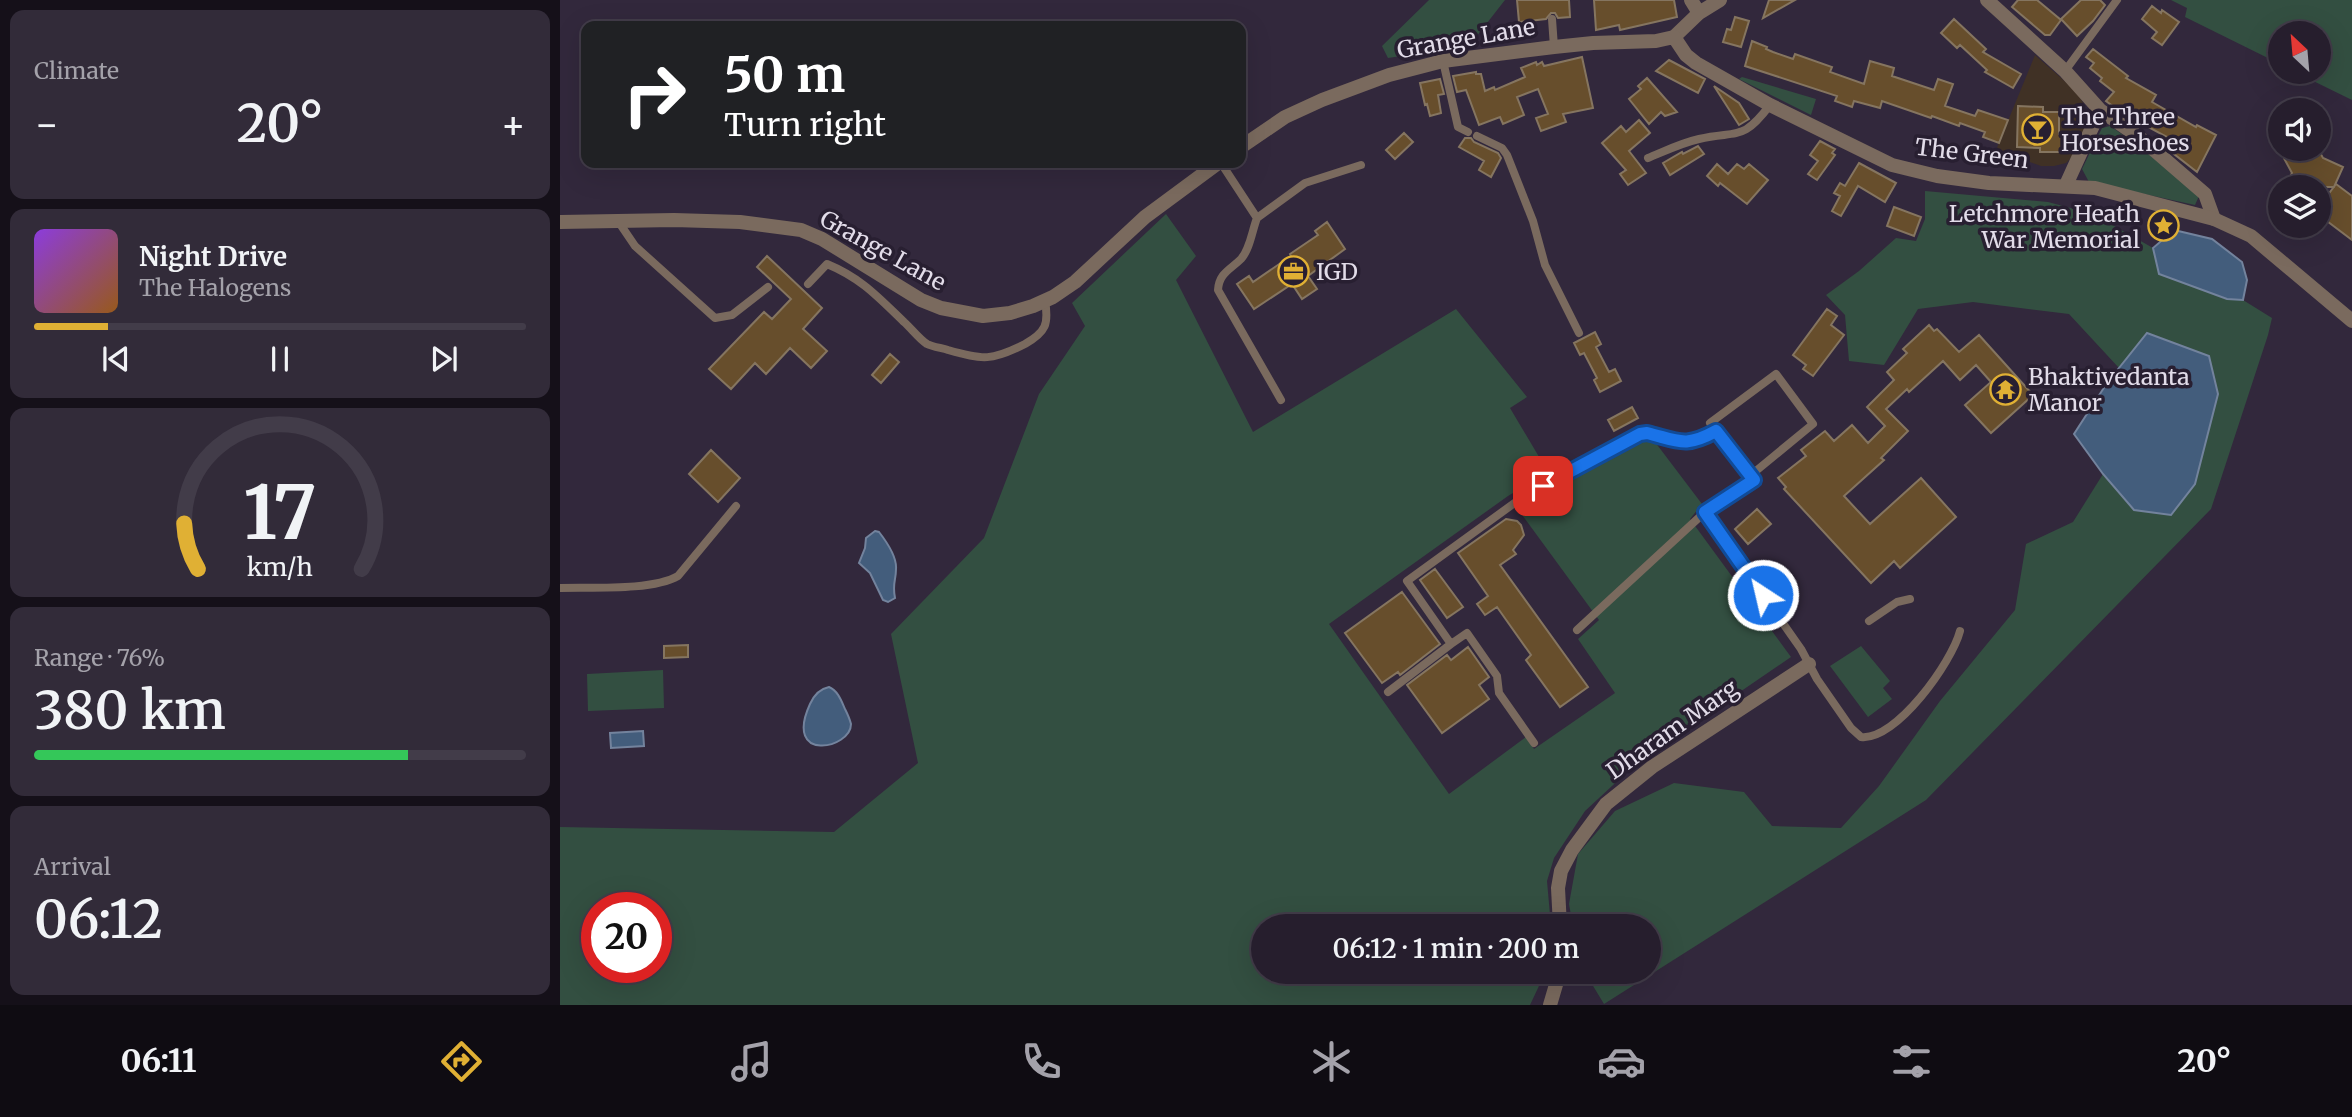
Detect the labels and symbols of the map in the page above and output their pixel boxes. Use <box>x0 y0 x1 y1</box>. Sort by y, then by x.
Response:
street label: Grange Lane <box>1395 12 1537 64</box>
north arrow <box>2268 21 2331 84</box>
place label: The Three Horseshoes <box>2061 102 2190 157</box>
bar icon: The Three Horseshoes <box>2021 112 2055 146</box>
street label: The Green <box>1913 132 2031 174</box>
place label: Letchmore Heath War Memorial <box>1949 199 2140 254</box>
street label: Grange Lane <box>815 204 951 296</box>
place icon: Letchmore Heath War Memorial <box>2146 209 2180 243</box>
office icon: IGD <box>1276 254 1310 288</box>
place label: IGD <box>1316 257 1358 286</box>
place label: Bhaktivedanta Manor <box>2028 362 2190 417</box>
temple icon: Bhaktivedanta Manor <box>1988 372 2022 406</box>
pin <box>1513 456 1573 516</box>
position arrow <box>1726 558 1800 632</box>
street label: Dharam Marg <box>1601 673 1743 785</box>
speed limit sign: 20 <box>581 892 672 983</box>

